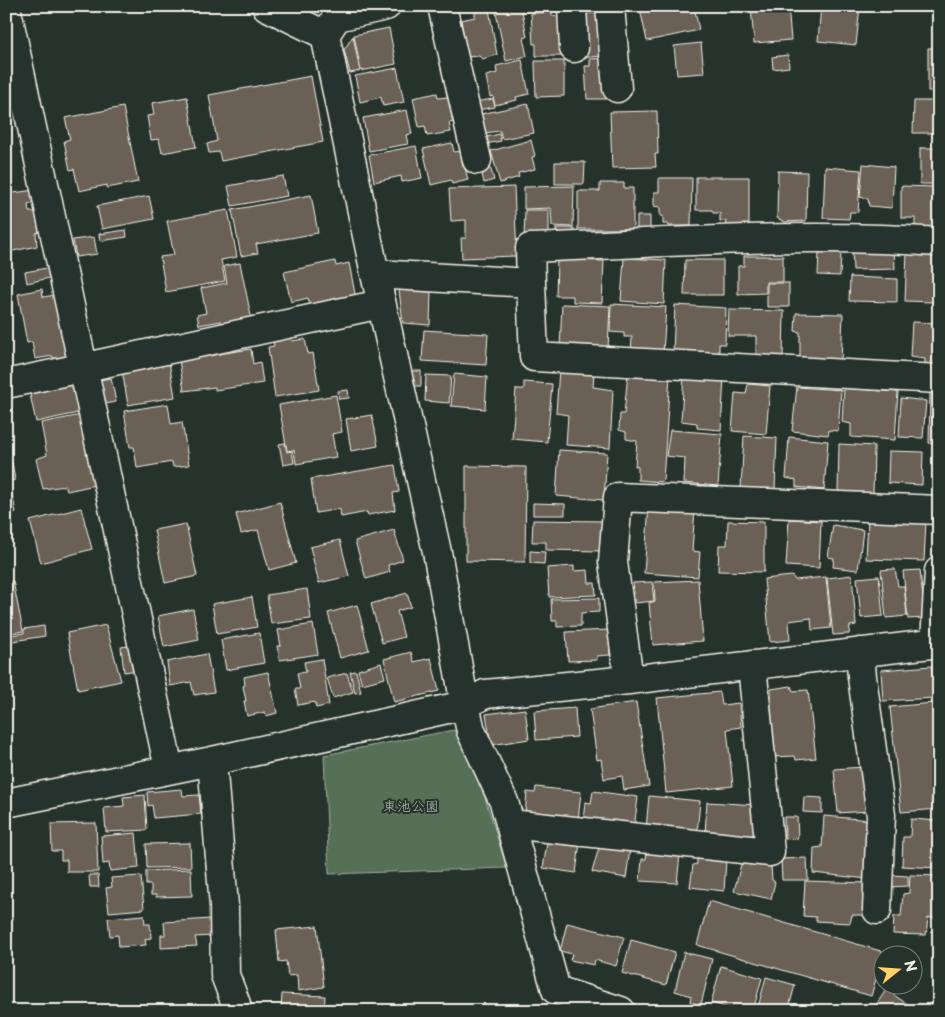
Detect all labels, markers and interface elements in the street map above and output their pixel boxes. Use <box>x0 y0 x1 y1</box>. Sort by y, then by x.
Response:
park label: 東池公園 <box>383 795 439 816</box>
north arrow <box>872 944 922 994</box>
text: N <box>899 958 923 974</box>

